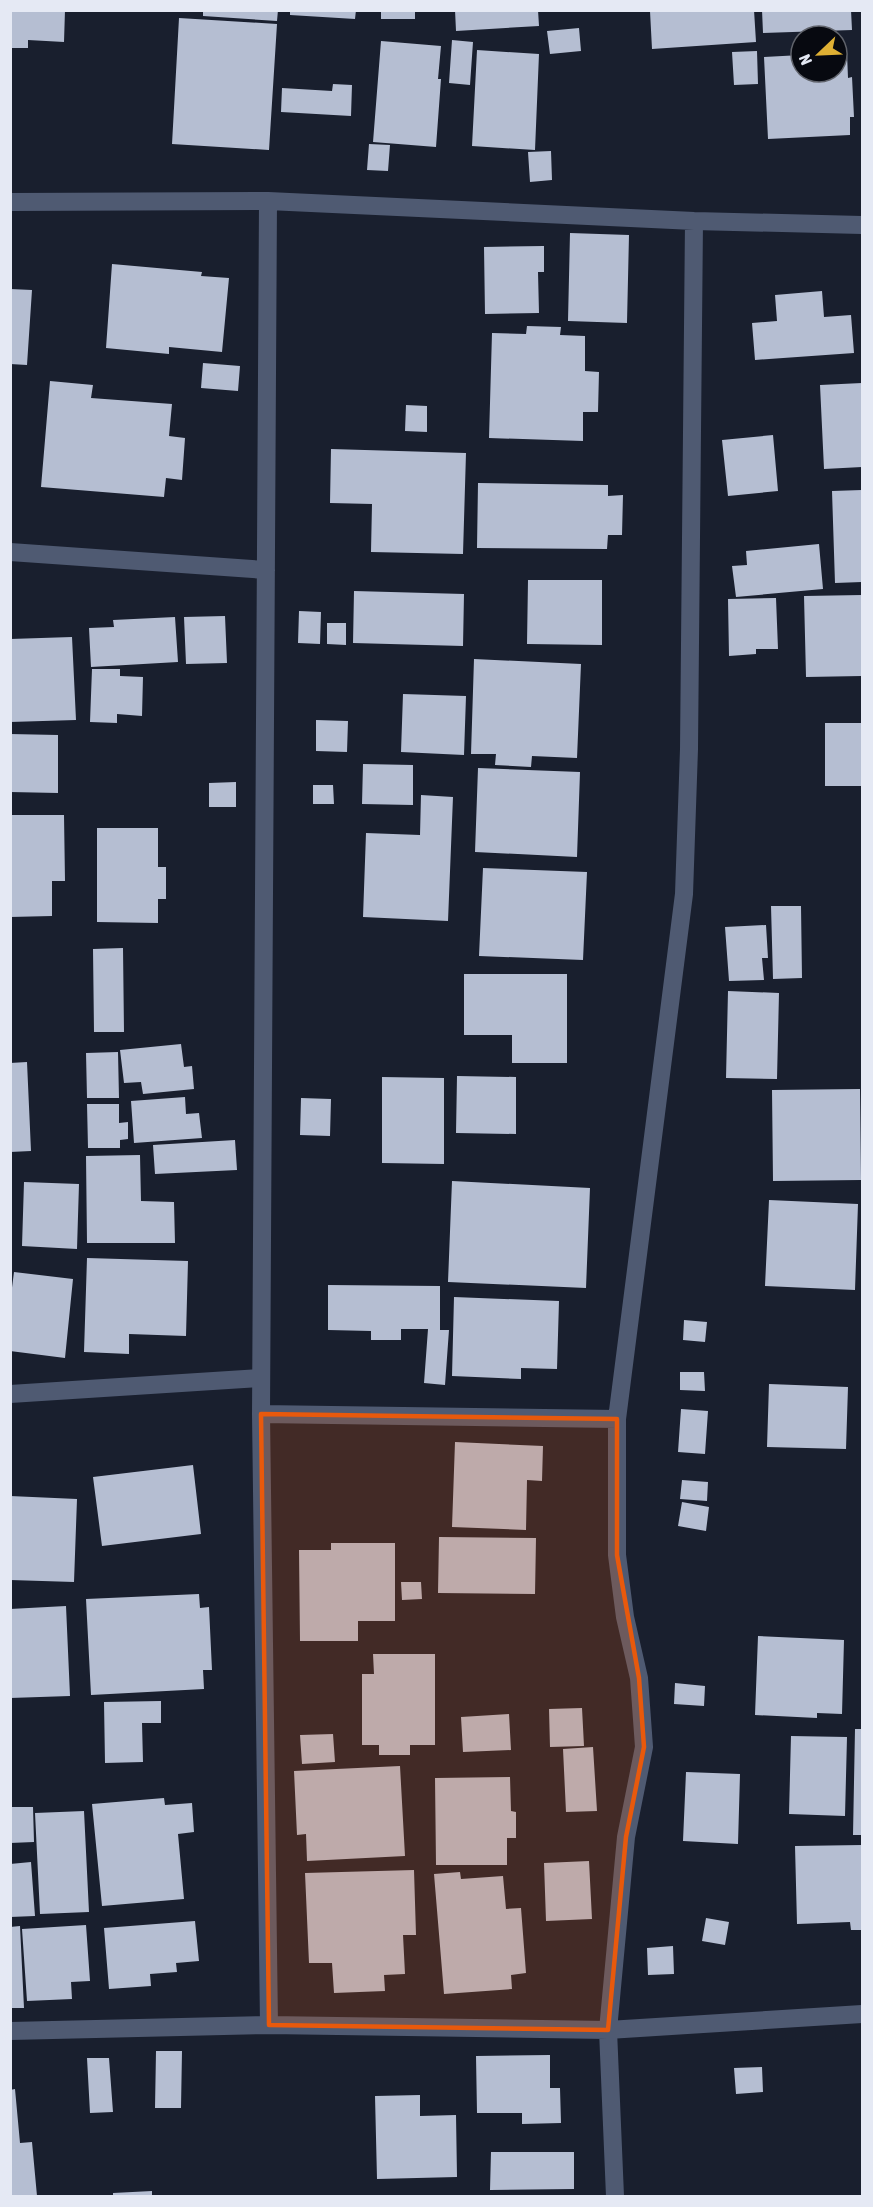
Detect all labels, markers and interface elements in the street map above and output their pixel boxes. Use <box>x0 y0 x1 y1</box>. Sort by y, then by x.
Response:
north arrow <box>789 24 849 84</box>
text: N <box>795 52 815 68</box>

